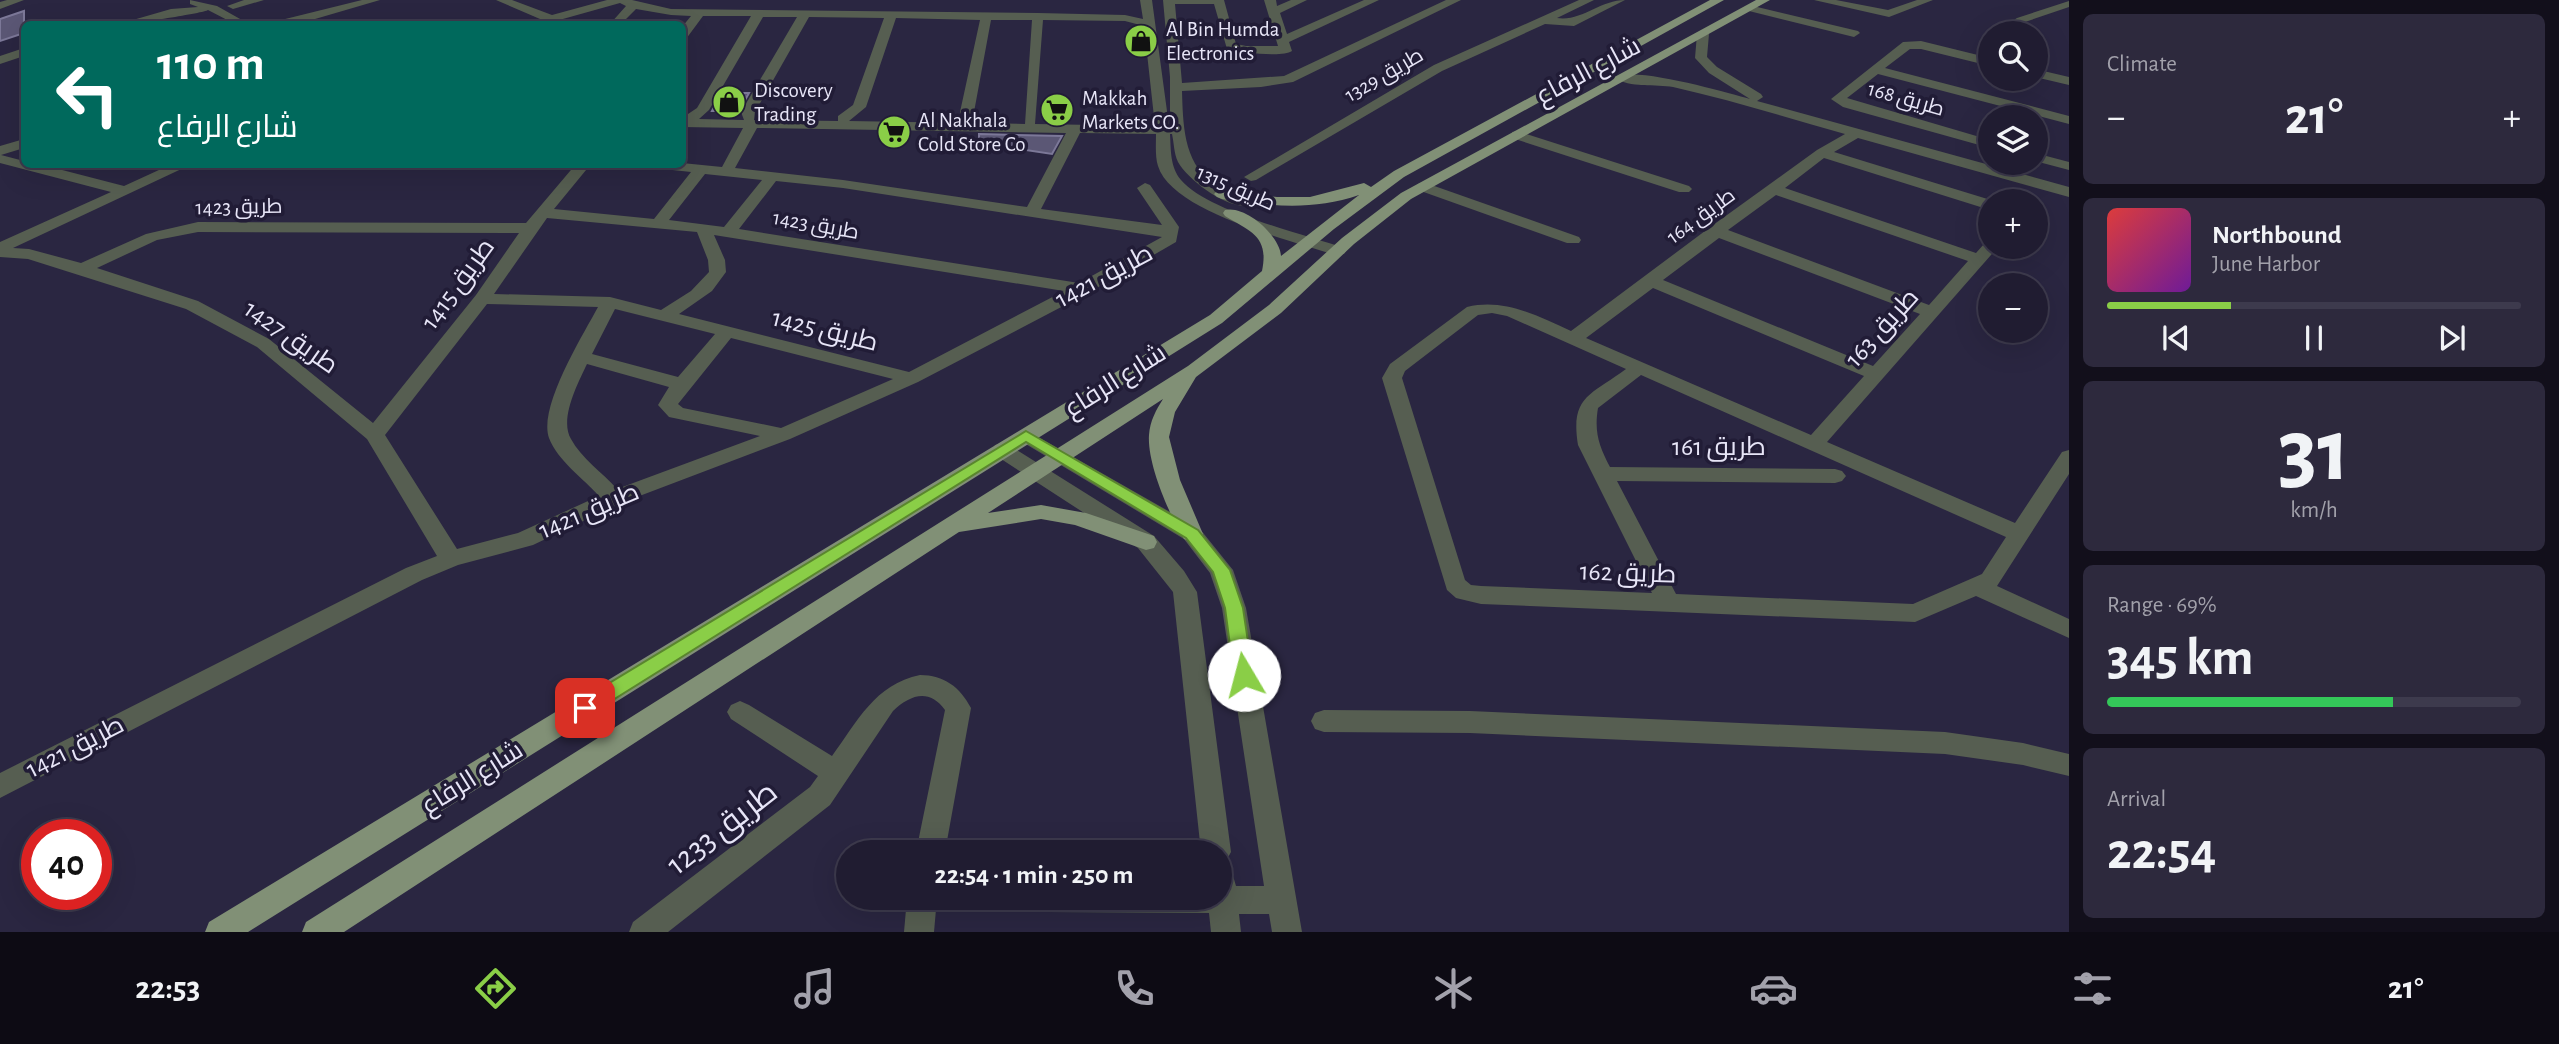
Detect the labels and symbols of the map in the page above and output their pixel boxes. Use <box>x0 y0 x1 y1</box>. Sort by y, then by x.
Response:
place label: Al Bin Humda Electronics <box>1166 19 1280 64</box>
shop icon: Al Bin Humda Electronics <box>1122 22 1160 60</box>
street label: شارع الرفاع <box>1531 33 1646 112</box>
street label: طريق 1329 <box>1341 44 1428 108</box>
street label: طريق 168 <box>1865 78 1947 122</box>
place label: Discovery Trading <box>754 80 833 125</box>
shop icon: Discovery Trading <box>710 83 748 121</box>
place label: Makkah Markets CO. <box>1082 88 1180 133</box>
supermarket icon: Makkah Markets CO. <box>1038 91 1076 129</box>
place label: Al Nakhala Cold Store Co <box>918 110 1025 155</box>
supermarket icon: Al Nakhala Cold Store Co <box>875 113 913 151</box>
street label: طريق 1315 <box>1193 161 1278 216</box>
street label: طريق 164 <box>1663 184 1740 249</box>
street label: طريق 1423 <box>195 196 283 220</box>
street label: طريق 1423 <box>771 207 861 245</box>
street label: طريق 1415 <box>417 234 501 335</box>
street label: طريق 1421 <box>1051 240 1158 314</box>
street label: طريق 163 <box>1840 284 1925 374</box>
street label: طريق 1427 <box>238 295 343 380</box>
street label: طريق 1425 <box>769 304 880 358</box>
street label: شارع الرفاع <box>1060 340 1172 425</box>
street label: طريق 161 <box>1672 434 1766 462</box>
street label: طريق 1421 <box>535 478 644 546</box>
street label: طريق 162 <box>1579 558 1677 590</box>
position arrow <box>1207 638 1281 712</box>
pin <box>555 678 615 738</box>
street label: طريق 1421 <box>22 711 129 784</box>
street label: شارع الرفاع <box>417 737 529 822</box>
street label: طريق 1233 <box>661 775 785 883</box>
speed limit sign: 40 <box>21 819 112 910</box>

